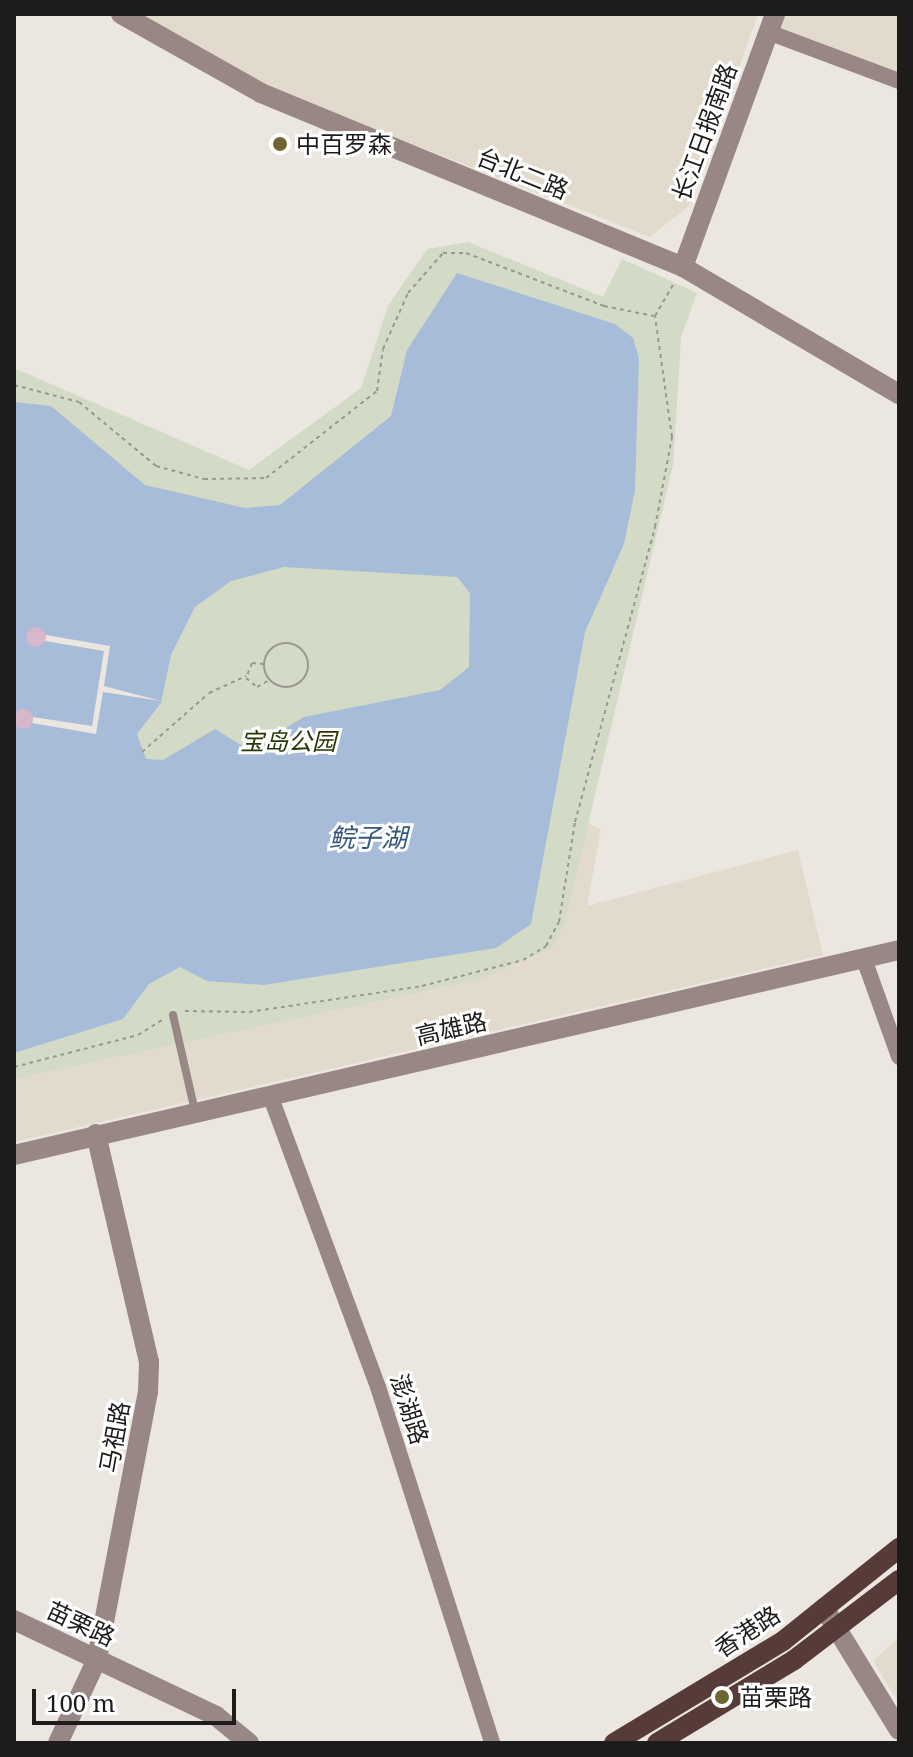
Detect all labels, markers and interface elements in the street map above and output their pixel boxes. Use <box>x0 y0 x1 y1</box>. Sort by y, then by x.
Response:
street label: 长江日报南路 <box>666 59 742 205</box>
place label: 中百罗森 <box>296 130 392 158</box>
marker: 中百罗森 <box>271 135 289 153</box>
street label: 台北二路 <box>473 142 573 204</box>
park label: 宝岛公园 <box>240 727 336 755</box>
water label: 鲩子湖 <box>329 822 407 854</box>
street label: 高雄路 <box>413 1006 489 1050</box>
street label: 澎湖路 <box>385 1370 435 1448</box>
street label: 马祖路 <box>94 1399 134 1475</box>
street label: 苗栗路 <box>42 1595 120 1651</box>
street label: 香港路 <box>709 1599 785 1663</box>
scale bar <box>36 1673 240 1723</box>
place label: 苗栗路 <box>740 1683 812 1711</box>
text: 100 m <box>46 1686 115 1719</box>
marker: 苗栗路 <box>711 1686 733 1708</box>

